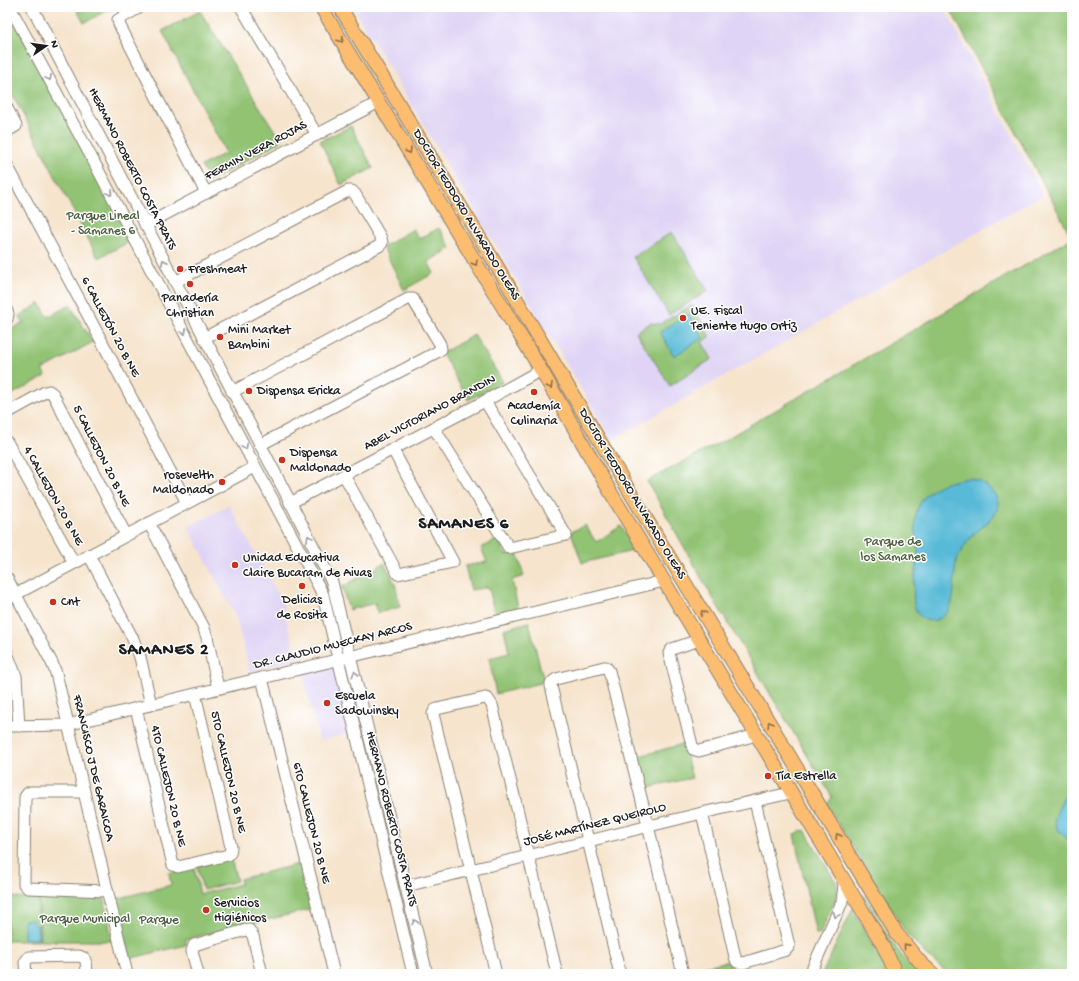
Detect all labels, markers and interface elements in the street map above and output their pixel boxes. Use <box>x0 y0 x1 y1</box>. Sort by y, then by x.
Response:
north arrow <box>26 26 66 66</box>
one-way arrow <box>336 36 344 43</box>
text: N <box>47 39 60 49</box>
one-way arrow <box>44 74 52 81</box>
street label: HERMANO ROBERTO COSTA PRATS <box>84 85 180 253</box>
street label: FERMIN VERA ROJAS <box>202 117 310 185</box>
street label: DOCTOR TEODORO ALVARADO OLEAS <box>408 126 524 304</box>
one-way arrow <box>404 147 411 154</box>
one-way arrow <box>106 189 113 196</box>
park label: Parque Lineal - Samanes 6 <box>65 209 140 239</box>
one-way arrow <box>161 259 169 266</box>
one-way arrow <box>471 259 478 266</box>
place label: Freshmeat <box>187 262 248 277</box>
marker: Freshmeat <box>175 264 185 274</box>
street label: 6 CALLEJÓN 20 B NE <box>77 274 143 381</box>
marker: Panadería Christian <box>185 279 195 289</box>
place label: Panadería Christian <box>161 291 219 321</box>
place label: UE. Fiscal Teniente Hugo Ortiz <box>690 304 798 334</box>
marker: UE. Fiscal Teniente Hugo Ortiz <box>678 313 688 323</box>
place label: Mini Market Bambini <box>227 323 292 353</box>
one-way arrow <box>180 328 187 336</box>
marker: Mini Market Bambini <box>215 332 225 342</box>
street label: ABEL VICTORIANO BRANDIN <box>362 372 498 454</box>
one-way arrow <box>545 382 553 389</box>
place label: Dispensa Ericka <box>256 384 341 399</box>
marker: Dispensa Ericka <box>244 386 254 396</box>
marker: Academía Culinaria <box>529 387 539 397</box>
place label: Academía Culinaria <box>508 399 561 429</box>
street label: 5 CALLEJON 20 B NE <box>69 403 133 510</box>
street label: DOCTOR TEODORO ALVARADO OLEAS <box>574 405 690 583</box>
one-way arrow <box>240 443 248 451</box>
street label: 4 CALLEJON 20 B NE <box>20 444 87 549</box>
place label: Dispensa Maldonado <box>289 446 351 476</box>
marker: Dispensa Maldonado <box>277 455 287 465</box>
place label: rosevelth Maldonado <box>153 468 214 498</box>
marker: rosevelth Maldonado <box>217 477 227 487</box>
district label: SAMANES 6 <box>419 515 509 535</box>
one-way arrow <box>306 535 313 542</box>
park label: Parque de los Samanes <box>861 535 927 565</box>
place label: Unidad Educativa Claire Bucaram de Aivas <box>243 551 373 581</box>
marker: Unidad Educativa Claire Bucaram de Aivas <box>230 560 240 570</box>
marker: Delicias de Rosita <box>297 581 307 591</box>
place label: Delicias de Rosita <box>276 593 328 623</box>
place label: Cnt <box>61 595 81 610</box>
marker: Cnt <box>48 597 58 607</box>
one-way arrow <box>700 610 708 617</box>
street label: DR. CLAUDIO MUECKAY ARCOS <box>251 619 415 673</box>
district label: SAMANES 2 <box>119 641 209 661</box>
one-way arrow <box>351 670 359 677</box>
place label: Escuela Sadowinsky <box>335 689 399 719</box>
street label: FRANCISCO J DE GARAICOA <box>69 693 117 844</box>
marker: Escuela Sadowinsky <box>322 698 332 708</box>
street label: 5TO CALLEJON 20 B NE <box>207 710 250 835</box>
one-way arrow <box>768 721 775 728</box>
street label: 4TO CALLEJON 20 B NE <box>147 724 189 849</box>
street label: HERMANO ROBERTO COSTA PRATS <box>362 730 420 909</box>
street label: 6TO CALLEJON 20 B NE <box>289 761 334 886</box>
place label: Tía Estrella <box>775 769 837 784</box>
marker: Tía Estrella <box>763 771 773 781</box>
street label: JOSÉ MARTÍNEZ QUEIROLO <box>522 799 668 850</box>
one-way arrow <box>835 833 842 840</box>
place label: Servicios Higiénicos <box>214 896 267 926</box>
marker: Servicios Higiénicos <box>201 905 211 915</box>
park label: Parque Municipal <box>39 912 130 927</box>
one-way arrow <box>833 912 841 919</box>
park label: Parque <box>138 913 179 928</box>
one-way arrow <box>411 919 419 926</box>
one-way arrow <box>904 943 911 950</box>

